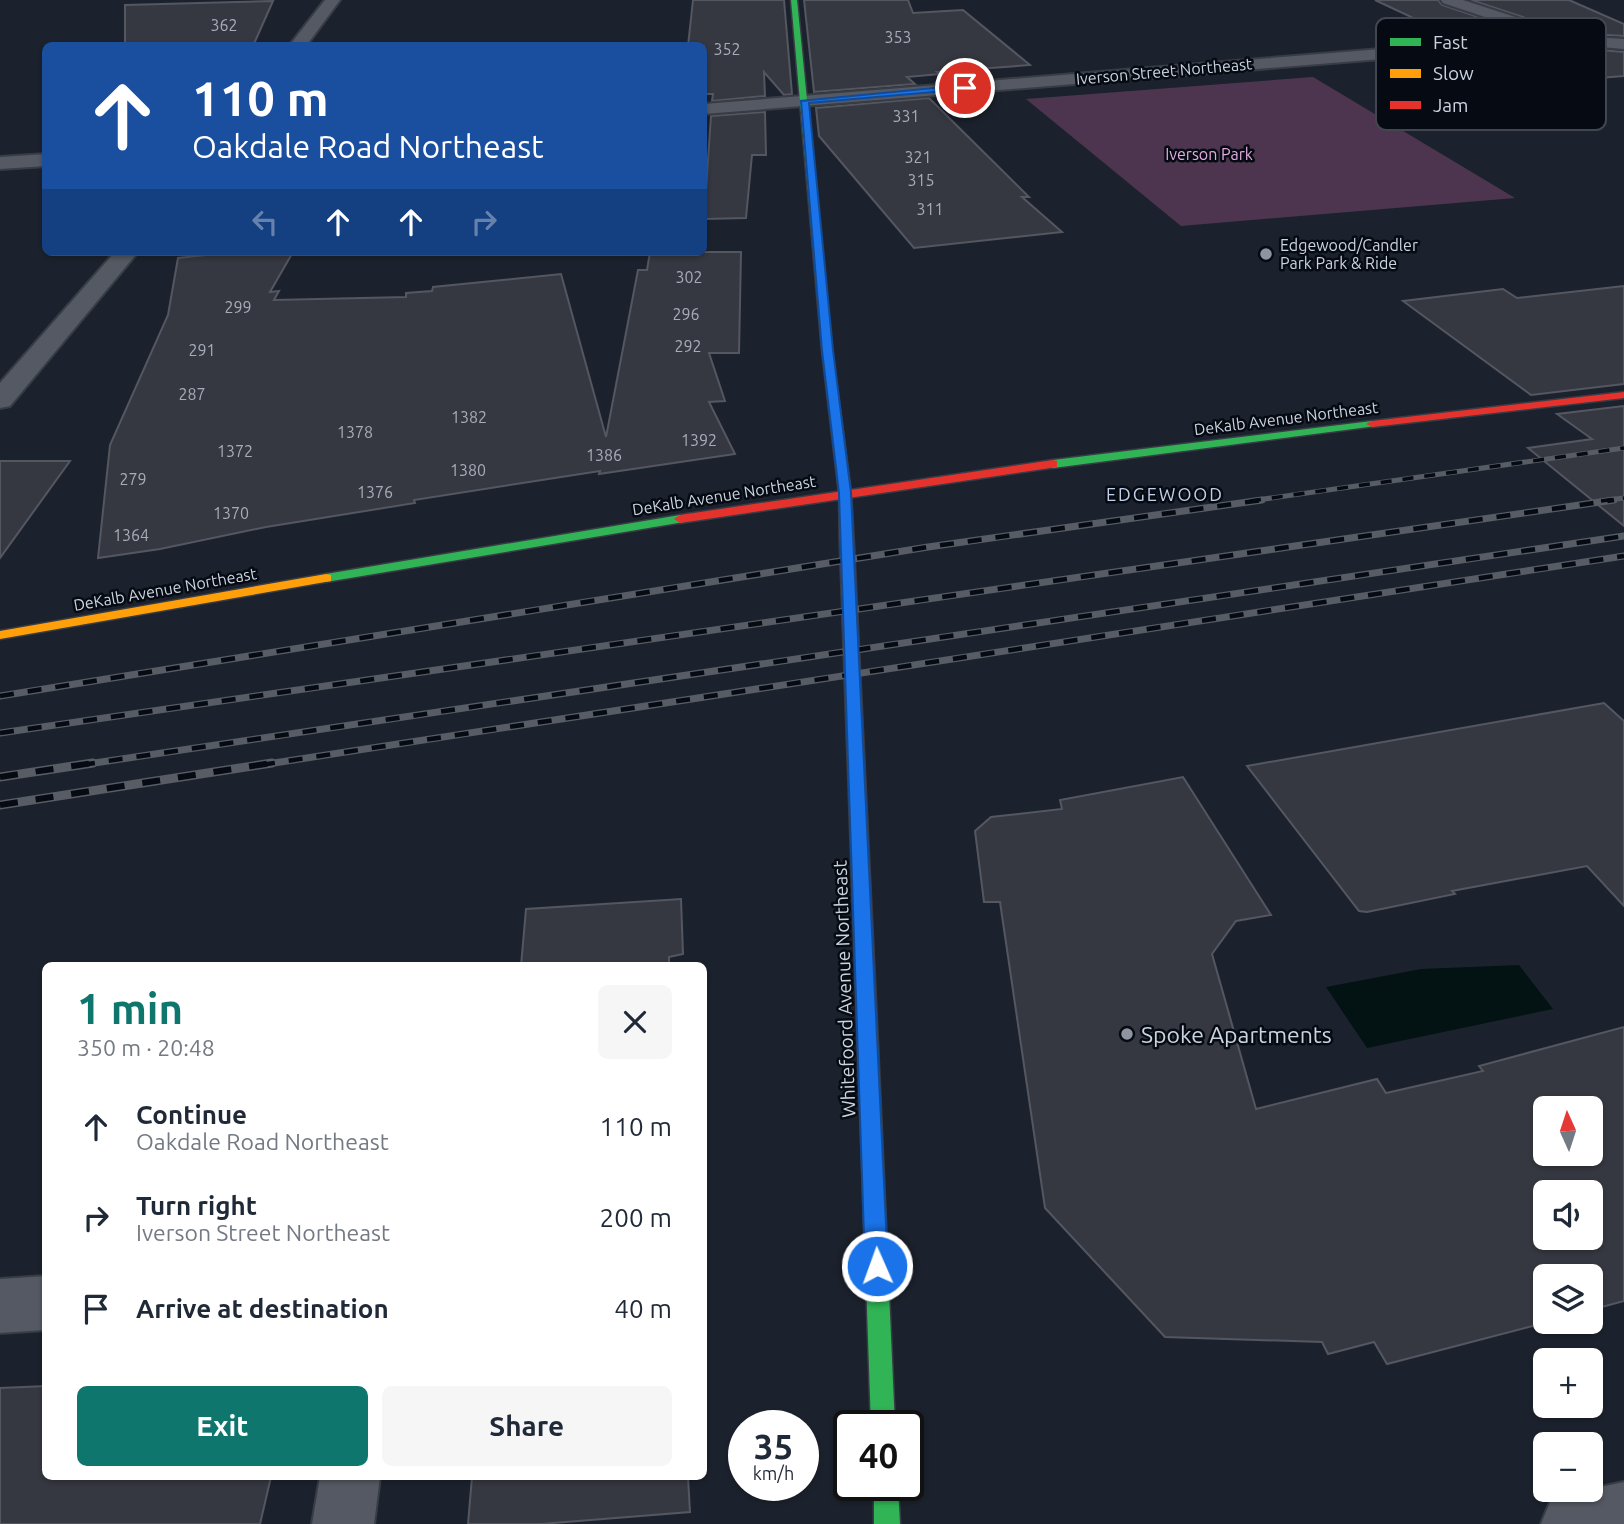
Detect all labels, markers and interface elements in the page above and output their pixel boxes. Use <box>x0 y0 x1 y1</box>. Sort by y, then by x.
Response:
house number: 362 <box>210 16 238 34</box>
legend <box>1376 18 1606 130</box>
house number: 353 <box>884 28 912 46</box>
text: Fast <box>1433 31 1468 53</box>
house number: 352 <box>713 40 741 58</box>
street label: Iverson Street Northeast <box>1075 54 1254 88</box>
pin <box>935 58 995 118</box>
text: Slow <box>1433 62 1474 84</box>
icon: arrive <box>946 69 984 107</box>
icon: ahead <box>77 70 168 161</box>
text: 110 m <box>192 70 329 125</box>
text: Jam <box>1433 94 1469 116</box>
house number: 331 <box>892 107 920 125</box>
text: Oakdale Road Northeast <box>192 128 544 164</box>
park label: Iverson Park <box>1165 145 1253 163</box>
house number: 321 <box>904 148 932 166</box>
house number: 315 <box>907 171 935 189</box>
house number: 311 <box>916 200 944 218</box>
icon: left <box>246 203 284 241</box>
icon: ahead <box>319 203 357 241</box>
icon: ahead <box>392 203 430 241</box>
icon: right <box>465 203 503 241</box>
place label: Edgewood/Candler Park Park & Ride <box>1280 236 1418 272</box>
marker: Edgewood/Candler Park Park & Ride <box>1258 246 1274 262</box>
house number: 302 <box>675 268 703 286</box>
house number: 299 <box>224 298 252 316</box>
house number: 296 <box>672 305 700 323</box>
house number: 292 <box>674 337 702 355</box>
house number: 291 <box>188 341 216 359</box>
house number: 287 <box>178 385 206 403</box>
street label: DeKalb Avenue Northeast <box>1193 398 1380 438</box>
house number: 1382 <box>451 408 487 426</box>
house number: 1378 <box>337 423 373 441</box>
house number: 1392 <box>681 431 717 449</box>
house number: 1372 <box>217 442 253 460</box>
house number: 1386 <box>586 446 622 464</box>
house number: 1380 <box>450 461 486 479</box>
house number: 279 <box>119 470 147 488</box>
street label: DeKalb Avenue Northeast <box>631 471 818 518</box>
house number: 1376 <box>357 483 393 501</box>
district label: EDGEWOOD <box>1106 484 1224 504</box>
house number: 1370 <box>213 504 249 522</box>
house number: 1364 <box>113 526 149 544</box>
street label: DeKalb Avenue Northeast <box>72 564 259 614</box>
street label: Whitefoord Avenue Northeast <box>828 859 859 1118</box>
text: 1 min <box>77 985 183 1032</box>
button: close <box>598 985 672 1059</box>
place label: Spoke Apartments <box>1141 1022 1332 1047</box>
marker: Spoke Apartments <box>1119 1026 1135 1042</box>
text: 350 m · 20:48 <box>77 1035 215 1060</box>
north arrow <box>1533 1096 1603 1166</box>
map controls <box>1533 1096 1603 1502</box>
text: Continue <box>136 1100 247 1129</box>
icon: ahead <box>77 1108 115 1146</box>
text: 110 m <box>600 1112 672 1141</box>
text: Oakdale Road Northeast <box>136 1129 389 1154</box>
button: sound <box>1533 1180 1603 1250</box>
text: Turn right <box>136 1191 257 1220</box>
icon: right <box>77 1199 115 1237</box>
text: 200 m <box>600 1203 672 1232</box>
text: Iverson Street Northeast <box>136 1220 390 1245</box>
position arrow <box>840 1229 914 1303</box>
button: layers <box>1533 1264 1603 1334</box>
icon: arrive <box>77 1290 115 1328</box>
text: Arrive at destination <box>136 1294 389 1323</box>
text: 40 m <box>614 1294 672 1323</box>
button: + <box>1533 1348 1603 1418</box>
button: Exit <box>77 1386 368 1466</box>
button: Share <box>382 1386 672 1466</box>
speed limit sign: 40 <box>833 1410 924 1501</box>
text: 35 <box>754 1426 793 1466</box>
button: − <box>1533 1432 1603 1502</box>
text: km/h <box>753 1463 794 1483</box>

